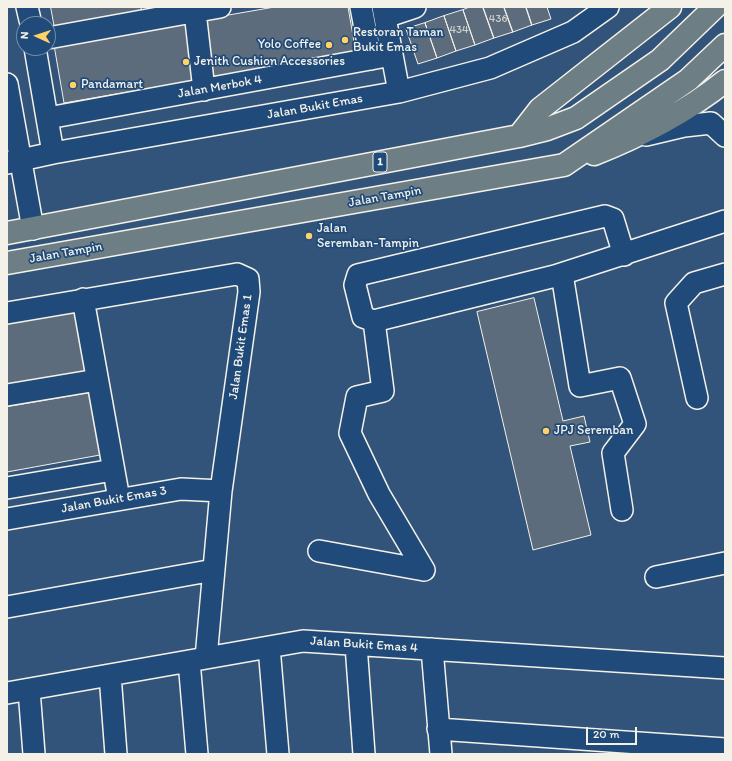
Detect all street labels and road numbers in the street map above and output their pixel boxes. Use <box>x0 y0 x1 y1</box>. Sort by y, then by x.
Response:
street label: Jalan Merbok 4 <box>177 72 263 102</box>
street label: Jalan Bukit Emas <box>266 91 364 123</box>
road number: 1 <box>373 152 387 172</box>
street label: Jalan Tampin <box>347 183 423 211</box>
street label: Jalan Tampin <box>28 239 104 267</box>
street label: Jalan Bukit Emas 1 <box>226 294 256 400</box>
street label: Jalan Bukit Emas 3 <box>60 483 168 517</box>
street label: Jalan Bukit Emas 4 <box>310 633 418 657</box>

